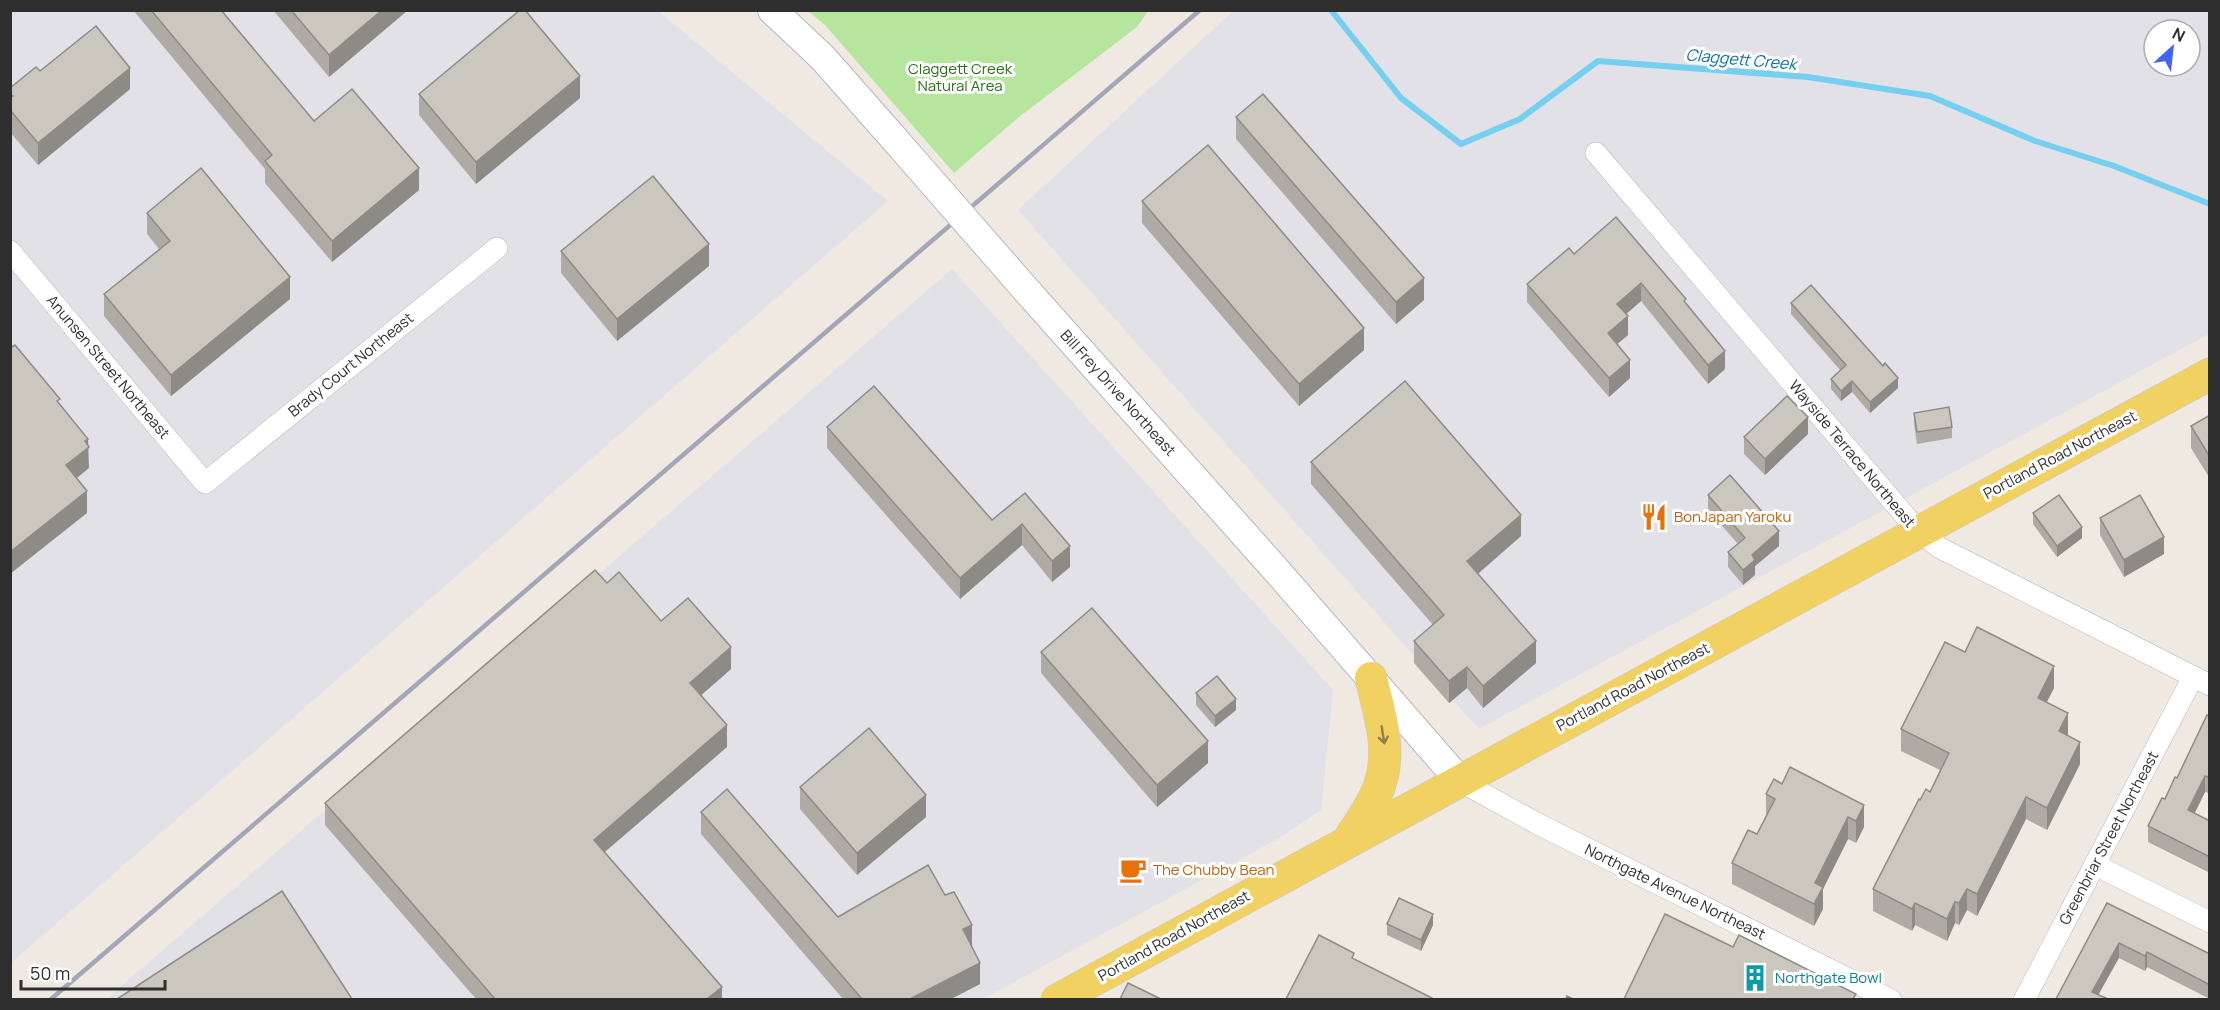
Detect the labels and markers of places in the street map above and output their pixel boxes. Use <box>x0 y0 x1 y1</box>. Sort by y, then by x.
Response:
restaurant icon: BonJapan Yaroku <box>1639 502 1669 532</box>
place label: BonJapan Yaroku <box>1674 506 1791 527</box>
cafe icon: The Chubby Bean <box>1118 855 1148 885</box>
place label: The Chubby Bean <box>1153 859 1275 880</box>
building icon: Northgate Bowl <box>1740 963 1770 993</box>
place label: Northgate Bowl <box>1775 967 1882 988</box>

